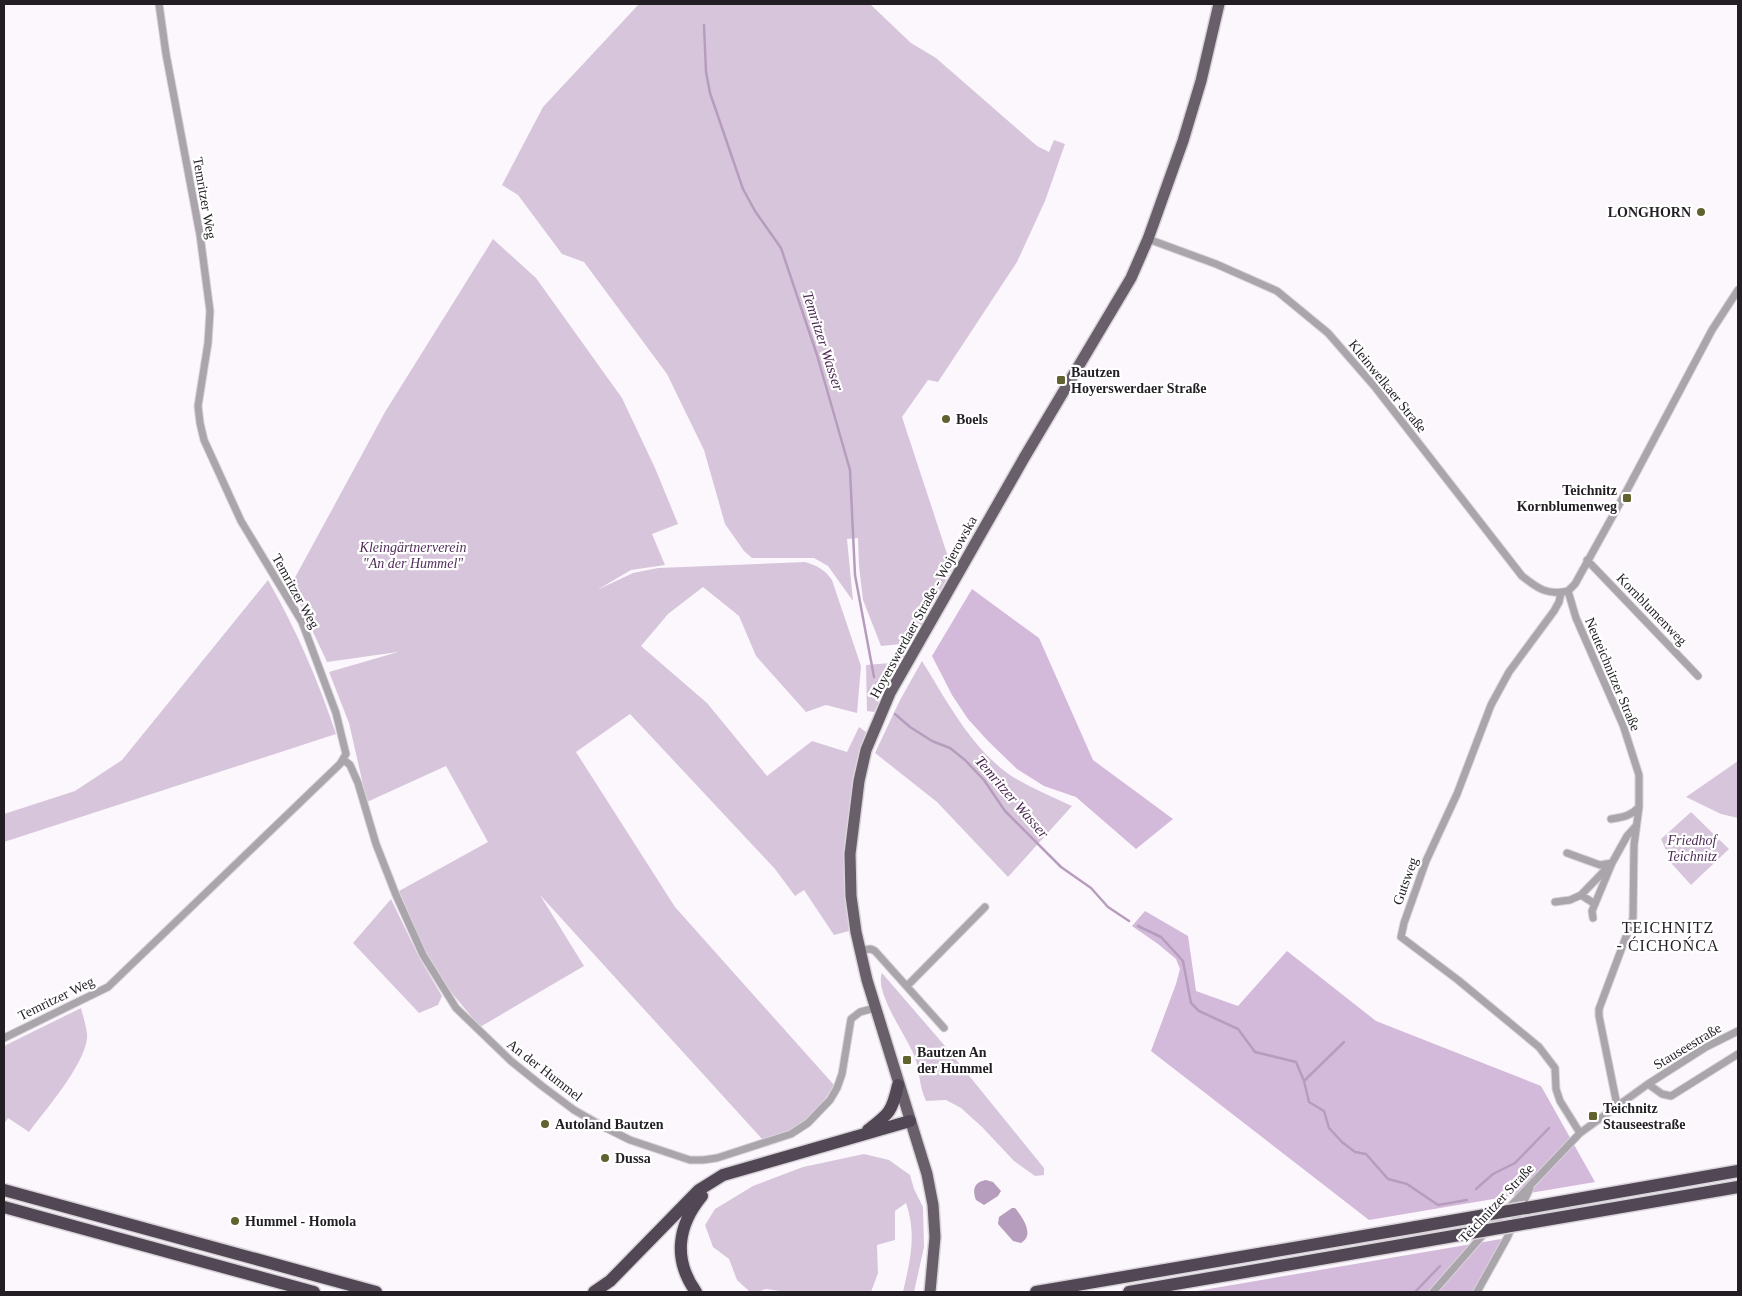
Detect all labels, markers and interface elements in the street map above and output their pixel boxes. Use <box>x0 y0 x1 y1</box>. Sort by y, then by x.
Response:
street label: Temritzer Weg <box>190 156 219 240</box>
place label: LONGHORN <box>1608 205 1691 220</box>
marker: LONGHORN <box>1695 206 1707 218</box>
water label: Temritzer Wasser <box>799 289 847 393</box>
street label: Kleinwelkaer Straße <box>1346 337 1430 436</box>
place label: Bautzen Hoyerswerdaer Straße <box>1071 365 1206 396</box>
marker: Bautzen Hoyerswerdaer Straße <box>1055 374 1067 386</box>
place label: Boels <box>956 412 988 427</box>
marker: Boels <box>940 413 952 425</box>
place label: Teichnitz Kornblumenweg <box>1517 483 1617 514</box>
marker: Teichnitz Kornblumenweg <box>1621 492 1633 504</box>
street label: Hoyerswerdaer Straße - Wojerowska <box>867 513 980 701</box>
park label: Kleingärtnerverein "An der Hummel" <box>359 540 466 571</box>
street label: Temritzer Weg <box>269 551 322 631</box>
street label: Kornblumenweg <box>1614 570 1690 648</box>
street label: Neuteichnitzer Straße <box>1582 615 1643 733</box>
water label: Temritzer Wasser <box>972 753 1052 841</box>
park label: Friedhof Teichnitz <box>1667 833 1719 864</box>
street label: Gutsweg <box>1390 855 1421 907</box>
district label: TEICHNITZ - ĆICHOŃCA <box>1617 919 1719 954</box>
street label: Temritzer Weg <box>16 974 97 1023</box>
street label: Stauseestraße <box>1651 1020 1724 1072</box>
street label: An der Hummel <box>504 1036 585 1104</box>
place label: Bautzen An der Hummel <box>917 1045 993 1076</box>
marker: Bautzen An der Hummel <box>901 1054 913 1066</box>
place label: Teichnitz Stauseestraße <box>1603 1101 1685 1132</box>
marker: Teichnitz Stauseestraße <box>1587 1110 1599 1122</box>
place label: Autoland Bautzen <box>555 1117 664 1132</box>
marker: Autoland Bautzen <box>539 1118 551 1130</box>
place label: Dussa <box>615 1151 651 1166</box>
marker: Dussa <box>599 1152 611 1164</box>
street label: Teichnitzer Straße <box>1456 1161 1537 1246</box>
place label: Hummel - Homola <box>245 1214 356 1229</box>
marker: Hummel - Homola <box>229 1215 241 1227</box>

